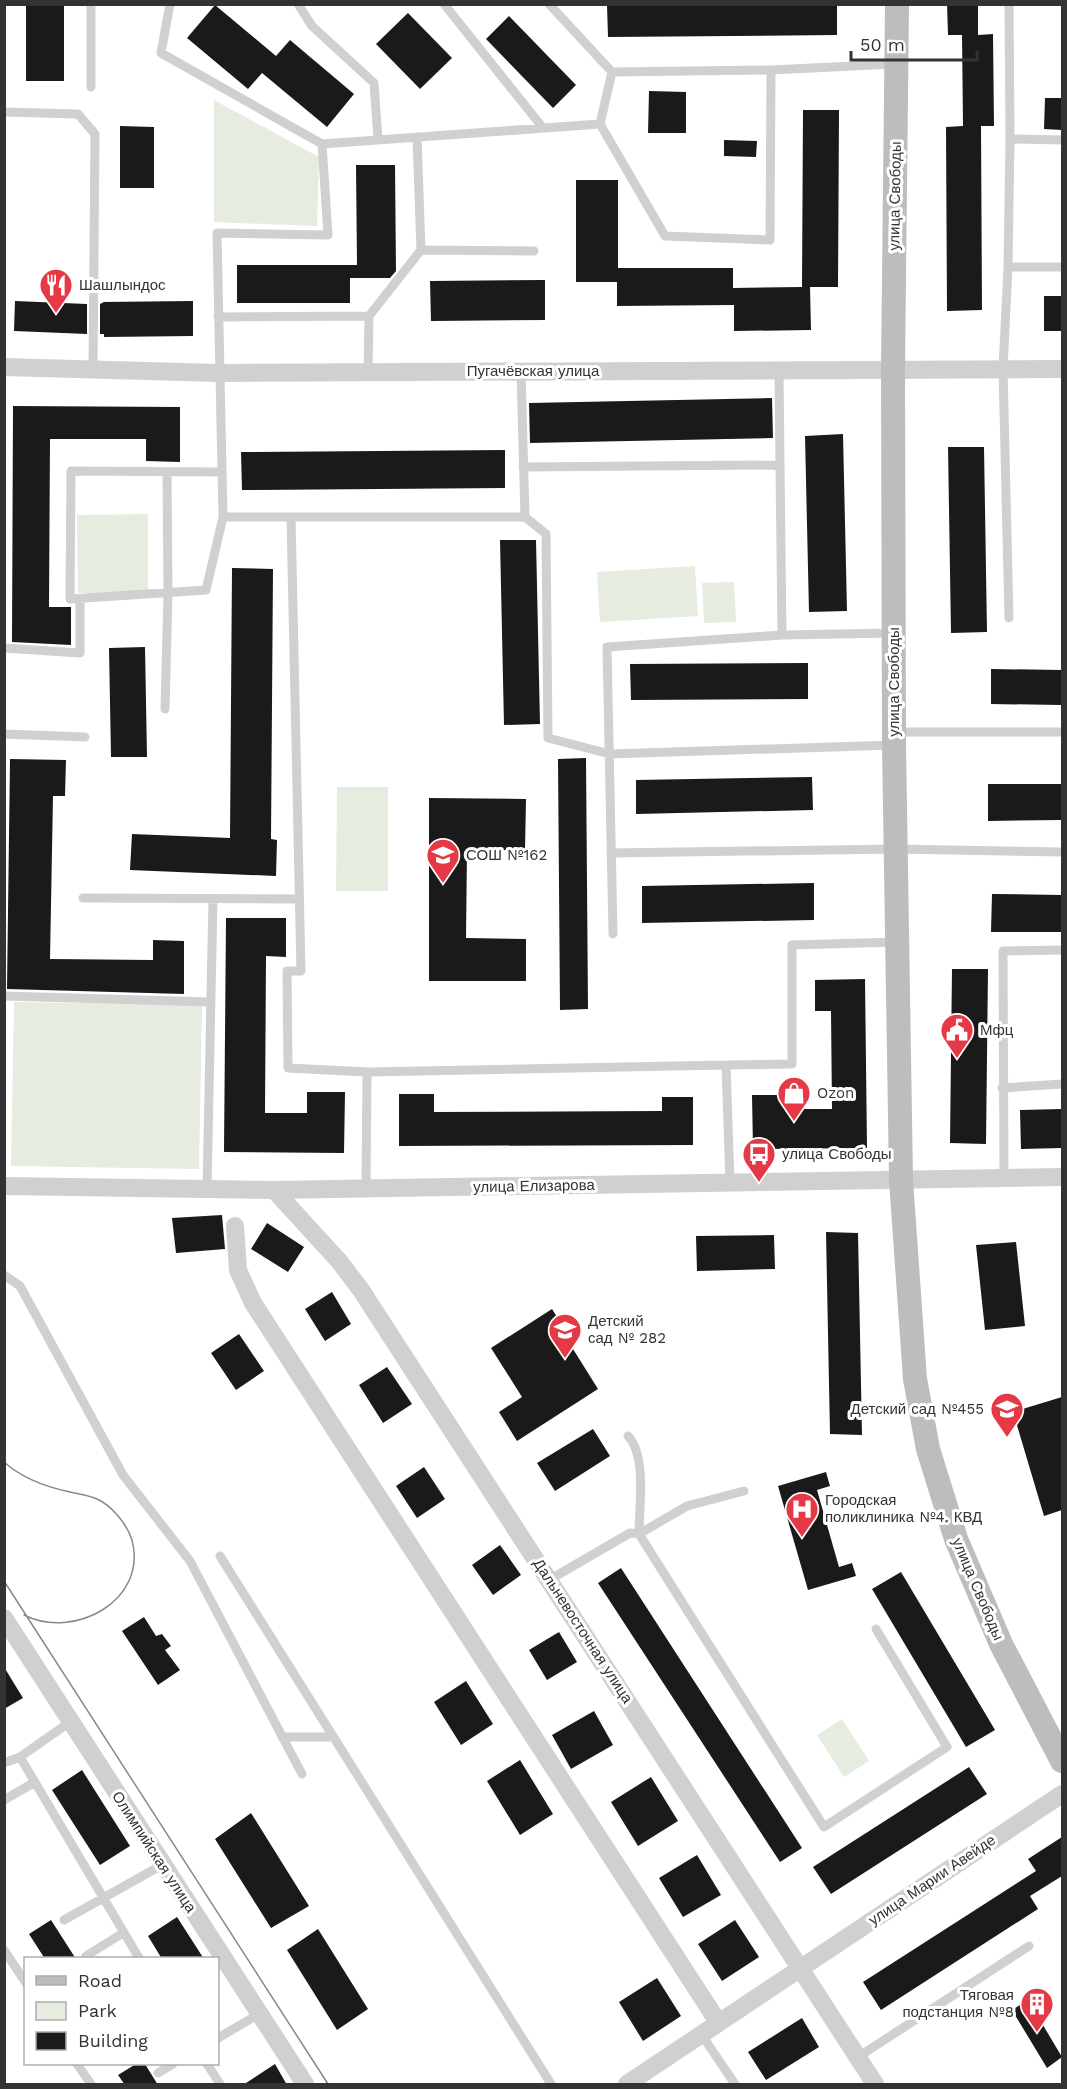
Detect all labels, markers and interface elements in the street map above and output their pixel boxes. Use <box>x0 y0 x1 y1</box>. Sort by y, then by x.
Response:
scale bar <box>851 24 977 62</box>
text: 50 m <box>860 34 905 55</box>
street label: улица Свободы <box>885 141 905 251</box>
restaurant icon: Шашлындос <box>38 267 74 314</box>
place label: Шашлындос <box>79 276 166 294</box>
street label: Пугачёвская улица <box>467 362 600 380</box>
street label: улица Свободы <box>885 627 903 737</box>
school or university icon: СОШ №162 <box>425 837 461 884</box>
place label: СОШ №162 <box>466 846 547 864</box>
public building icon: Мфц <box>939 1012 975 1059</box>
place label: Мфц <box>980 1021 1014 1039</box>
shop icon: Ozon <box>776 1075 812 1122</box>
place label: Ozon <box>817 1084 854 1102</box>
bus stop icon: улица Свободы <box>741 1136 777 1183</box>
place label: улица Свободы <box>782 1145 891 1163</box>
street label: улица Елизарова <box>473 1176 596 1196</box>
school or university icon: Детский сад № 282 <box>547 1312 583 1359</box>
place label: Детский сад № 282 <box>588 1312 666 1347</box>
school or university icon: Детский сад №455 <box>989 1391 1025 1438</box>
place label: Детский сад №455 <box>851 1400 984 1418</box>
hospital icon: Городская поликлиника №4. КВД <box>784 1491 820 1538</box>
place label: Городская поликлиника №4. КВД <box>825 1491 982 1526</box>
street label: улица Свободы <box>948 1535 1008 1643</box>
street label: Дальневосточная улица <box>529 1555 637 1707</box>
street label: Олимпийская улица <box>108 1788 200 1917</box>
street label: улица Марии Авейде <box>865 1831 999 1929</box>
legend <box>24 1957 219 2065</box>
text: Road <box>78 1970 122 1991</box>
place label: Тяговая подстанция №8 <box>902 1986 1014 2021</box>
building icon: Тяговая подстанция №8 <box>1019 1986 1055 2033</box>
text: Park <box>78 2000 117 2021</box>
text: Building <box>78 2030 148 2051</box>

